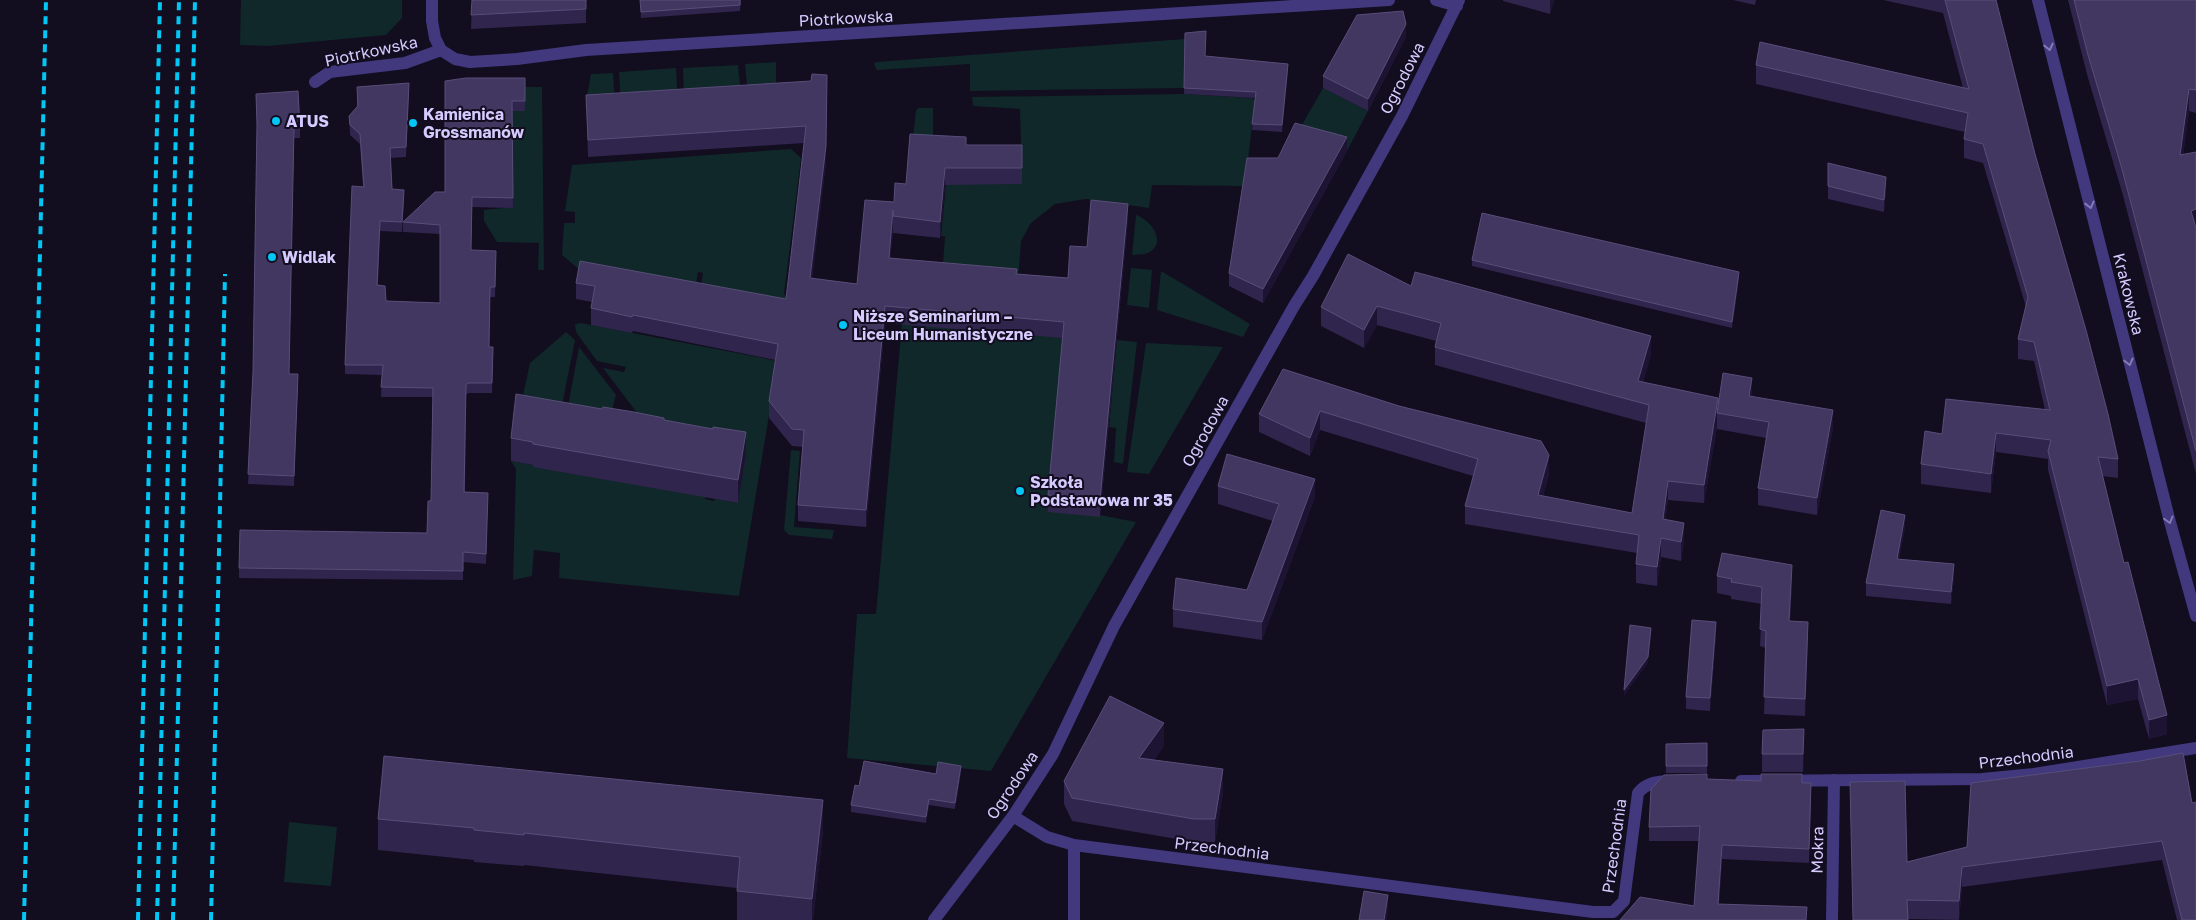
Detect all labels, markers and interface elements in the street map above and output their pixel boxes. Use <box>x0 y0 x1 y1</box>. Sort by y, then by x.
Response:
street label: Piotrkowska <box>798 6 894 30</box>
street label: Piotrkowska <box>323 31 419 71</box>
street label: Ogrodowa <box>1375 39 1429 117</box>
one-way arrow <box>2044 43 2054 51</box>
place label: Kamienica Grossmanów <box>423 104 525 142</box>
place label: ATUS <box>286 111 329 131</box>
marker: ATUS <box>270 115 282 127</box>
marker: Kamienica Grossmanów <box>407 117 419 129</box>
one-way arrow <box>2084 200 2095 209</box>
place label: Widlak <box>282 247 337 267</box>
marker: Widlak <box>266 251 278 263</box>
street label: Krakowska <box>2109 251 2149 337</box>
place label: Niższe Seminarium – Liceum Humanistyczne <box>853 306 1033 344</box>
marker: Niższe Seminarium – Liceum Humanistyczne <box>837 319 849 331</box>
one-way arrow <box>2124 358 2134 366</box>
street label: Ogrodowa <box>1177 392 1233 470</box>
place label: Szkoła Podstawowa nr 35 <box>1030 472 1173 510</box>
marker: Szkoła Podstawowa nr 35 <box>1014 485 1026 497</box>
one-way arrow <box>2163 516 2174 524</box>
street label: Przechodnia <box>1977 741 2075 773</box>
street label: Ogrodowa <box>982 747 1042 823</box>
street label: Przechodnia <box>1597 797 1631 895</box>
street label: Mokra <box>1807 826 1827 874</box>
street label: Przechodnia <box>1173 832 1271 864</box>

